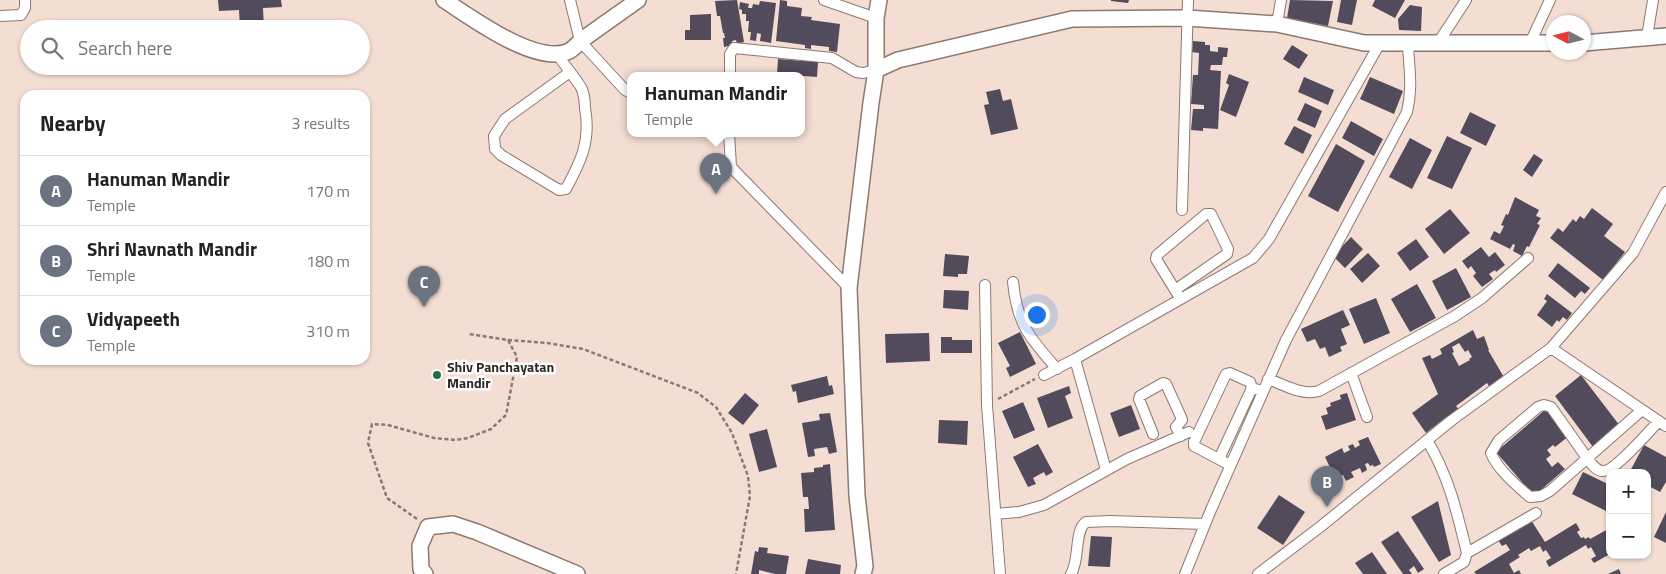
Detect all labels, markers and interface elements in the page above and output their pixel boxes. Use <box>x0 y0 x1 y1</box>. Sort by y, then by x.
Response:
north arrow <box>1546 15 1591 60</box>
search box <box>20 20 370 75</box>
text: Search here <box>78 33 172 62</box>
icon: search <box>38 34 66 62</box>
popup <box>627 72 805 137</box>
text: Hanuman Mandir <box>645 78 787 107</box>
text: Nearby <box>40 107 105 139</box>
text: Temple <box>645 107 693 131</box>
text: 3 results <box>291 111 350 135</box>
pin: A <box>700 153 732 194</box>
text: Hanuman Mandir <box>87 164 230 193</box>
text: A <box>51 179 61 203</box>
text: 170 m <box>306 179 350 203</box>
text: Temple <box>87 193 136 217</box>
text: Shri Navnath Mandir <box>87 234 257 263</box>
text: B <box>51 249 61 273</box>
text: 180 m <box>306 249 350 273</box>
text: Temple <box>87 263 136 287</box>
pin: C <box>408 266 440 307</box>
your location <box>1024 302 1050 328</box>
text: Vidyapeeth <box>87 304 180 333</box>
text: C <box>52 319 60 343</box>
text: 310 m <box>306 319 350 343</box>
text: Temple <box>87 333 136 357</box>
place label: Shiv Panchayatan Mandir <box>447 356 554 393</box>
marker: Shiv Panchayatan Mandir <box>431 369 443 381</box>
pin: B <box>1311 466 1343 507</box>
map controls <box>1606 469 1651 559</box>
button: + <box>1606 469 1651 514</box>
button: − <box>1606 514 1651 559</box>

